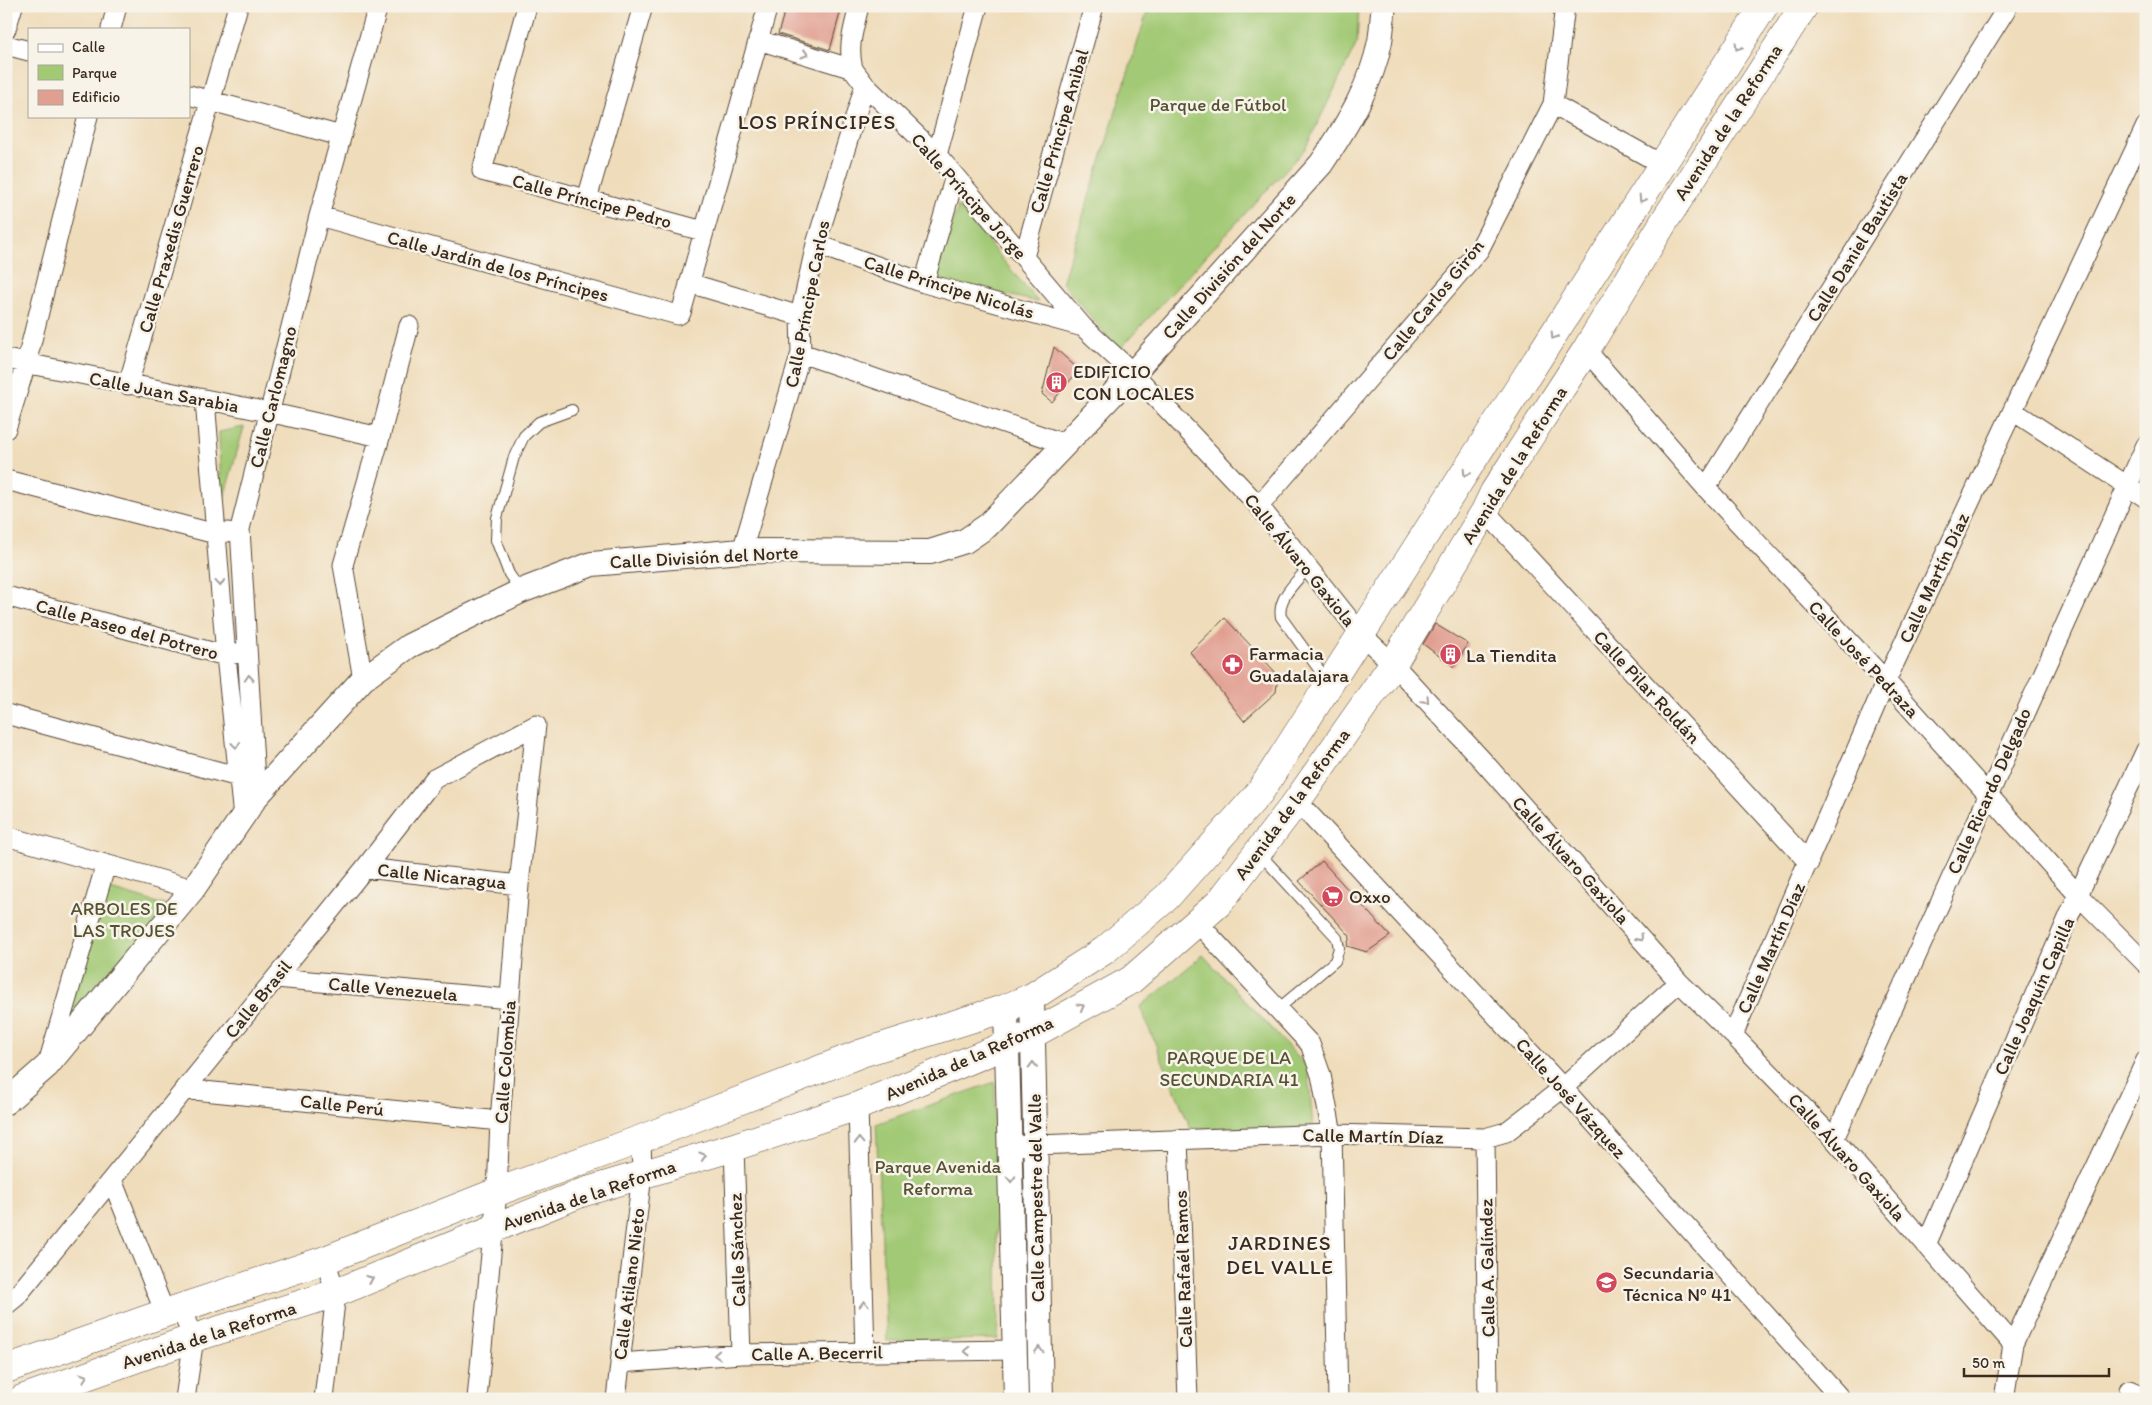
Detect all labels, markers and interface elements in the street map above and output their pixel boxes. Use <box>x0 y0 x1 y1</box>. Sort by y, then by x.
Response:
legend <box>28 28 190 118</box>
text: Calle <box>72 38 105 56</box>
street label: Avenida de la Reforma <box>1669 40 1787 204</box>
one-way arrow <box>1735 42 1744 51</box>
street label: Calle Príncipe Anibal <box>1025 46 1094 216</box>
one-way arrow <box>800 48 809 58</box>
text: Parque <box>72 64 117 82</box>
text: Edificio <box>72 88 120 106</box>
park label: Parque de Fútbol <box>1149 93 1287 116</box>
district label: LOS PRÍNCIPES <box>738 109 896 134</box>
street label: Calle Príncipe Jorge <box>906 128 1032 264</box>
street label: Calle Praxedis Guerrero <box>133 142 209 336</box>
street label: Calle Daniel Bautista <box>1802 168 1913 326</box>
street label: Calle Príncipe Pedro <box>510 169 674 233</box>
street label: Calle División del Norte <box>1157 188 1301 344</box>
one-way arrow <box>1638 194 1648 203</box>
street label: Calle Príncipe Carlos <box>779 218 835 390</box>
street label: Calle Jardín de los Príncipes <box>385 225 611 307</box>
street label: Calle Carlos Girón <box>1377 234 1489 365</box>
street label: Calle Príncipe Nicolás <box>861 250 1037 324</box>
street label: Calle Carlomagno <box>244 324 302 470</box>
one-way arrow <box>1551 331 1560 340</box>
place label: EDIFICIO CON LOCALES <box>1073 360 1195 405</box>
street label: Calle Juan Sarabia <box>87 366 241 418</box>
building icon: EDIFICIO CON LOCALES <box>1045 370 1069 394</box>
street label: Avenida de la Reforma <box>1456 382 1572 548</box>
one-way arrow <box>1463 468 1473 477</box>
street label: Calle Álvaro Gaxiola <box>1239 489 1361 631</box>
street label: Calle Martín Díaz <box>1894 509 1974 647</box>
street label: Calle División del Norte <box>609 541 799 573</box>
one-way arrow <box>214 579 225 587</box>
street label: Calle Paseo del Potrero <box>33 594 221 664</box>
street label: Calle José Pedraza <box>1804 595 1924 723</box>
street label: Calle Pilar Roldán <box>1589 626 1706 749</box>
place label: Farmacia Guadalajara <box>1249 642 1349 687</box>
building icon: La Tiendita <box>1438 643 1462 667</box>
place label: La Tiendita <box>1466 644 1557 667</box>
pharmacy icon: Farmacia Guadalajara <box>1221 652 1245 676</box>
one-way arrow <box>244 674 255 682</box>
one-way arrow <box>1420 694 1429 703</box>
street label: Calle Ricardo Delgado <box>1942 704 2036 878</box>
street label: Avenida de la Reforma <box>1229 724 1355 884</box>
one-way arrow <box>230 741 241 749</box>
street label: Calle Álvaro Gaxiola <box>1507 791 1635 929</box>
street label: Calle Nicaragua <box>376 858 508 894</box>
street label: Calle Martín Díaz <box>1732 879 1810 1017</box>
supermarket icon: Oxxo <box>1321 884 1345 908</box>
place label: Oxxo <box>1349 885 1391 908</box>
park label: ARBOLES DE LAS TROJES <box>71 897 177 942</box>
street label: Calle Joaquín Capilla <box>1989 913 2079 1079</box>
one-way arrow <box>1634 932 1643 941</box>
street label: Calle Brasil <box>219 955 297 1043</box>
street label: Calle Venezuela <box>327 972 459 1006</box>
street label: Calle Colombia <box>489 999 521 1125</box>
one-way arrow <box>1076 1003 1085 1013</box>
street label: Avenida de la Reforma <box>881 1011 1057 1105</box>
street label: Calle José Vázquez <box>1511 1033 1631 1163</box>
park label: PARQUE DE LA SECUNDARIA 41 <box>1159 1046 1299 1091</box>
one-way arrow <box>1028 1061 1038 1068</box>
street label: Calle Álvaro Gaxiola <box>1783 1088 1911 1226</box>
street label: Calle Perú <box>299 1089 386 1121</box>
street label: Calle Campestre del Valle <box>1023 1093 1049 1303</box>
street label: Calle Martín Díaz <box>1302 1123 1444 1149</box>
one-way arrow <box>854 1137 864 1145</box>
one-way arrow <box>698 1152 707 1162</box>
street label: Avenida de la Reforma <box>499 1155 679 1235</box>
park label: Parque Avenida Reforma <box>875 1155 1002 1200</box>
one-way arrow <box>1005 1175 1016 1183</box>
street label: Calle Rafaél Ramos <box>1169 1190 1197 1348</box>
street label: Calle Sánchez <box>724 1192 750 1307</box>
street label: Calle A. Galíndez <box>1474 1198 1500 1338</box>
street label: Calle Atilano Nieto <box>608 1207 650 1361</box>
district label: JARDINES DEL VALLE <box>1226 1230 1334 1279</box>
place label: Secundaria Técnica Nº 41 <box>1623 1261 1732 1306</box>
school or university icon: Secundaria Técnica Nº 41 <box>1595 1271 1619 1295</box>
one-way arrow <box>365 1275 374 1285</box>
street label: Avenida de la Reforma <box>119 1296 299 1374</box>
one-way arrow <box>858 1299 869 1307</box>
street label: Calle A. Becerril <box>751 1340 884 1366</box>
scale bar <box>1964 1345 2110 1377</box>
one-way arrow <box>962 1346 970 1356</box>
one-way arrow <box>1033 1346 1044 1354</box>
one-way arrow <box>712 1350 720 1361</box>
text: 50 m <box>1972 1354 2005 1372</box>
one-way arrow <box>79 1373 88 1383</box>

